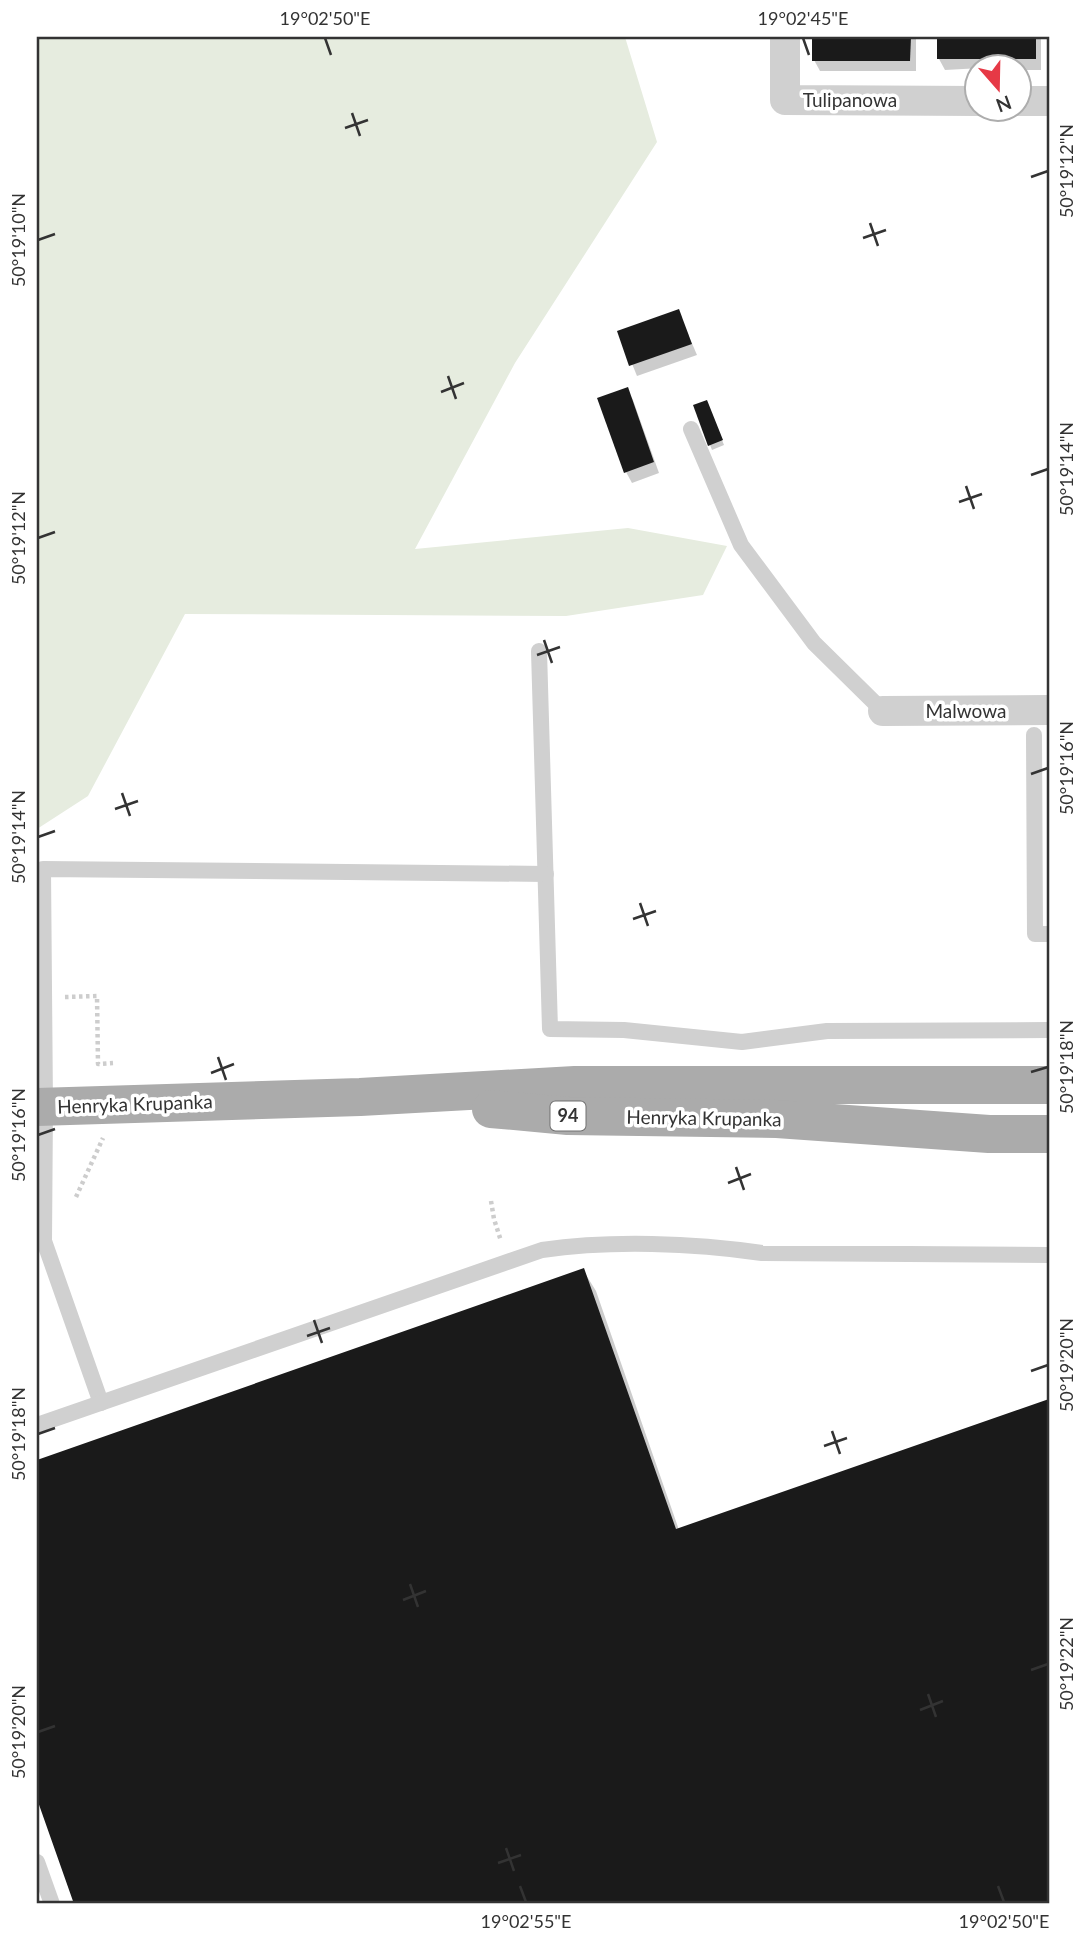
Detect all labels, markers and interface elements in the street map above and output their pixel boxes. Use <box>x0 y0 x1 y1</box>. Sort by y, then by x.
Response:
text: 19°02'50"E <box>280 7 370 29</box>
text: 19°02'45"E <box>758 7 848 29</box>
north arrow <box>964 52 1034 122</box>
street label: Tulipanowa <box>803 88 897 111</box>
text: N <box>993 91 1015 118</box>
text: 50°19'12"N <box>1055 124 1077 218</box>
text: 50°19'10"N <box>7 193 29 287</box>
text: 50°19'14"N <box>1055 422 1077 516</box>
text: 50°19'12"N <box>7 491 29 585</box>
street label: Malwowa <box>926 699 1006 722</box>
text: 50°19'16"N <box>1055 721 1077 815</box>
text: 50°19'14"N <box>7 790 29 884</box>
text: 50°19'18"N <box>1055 1020 1077 1114</box>
text: 50°19'16"N <box>7 1088 29 1182</box>
street label: Henryka Krupanka <box>57 1089 213 1118</box>
road number: 94 <box>550 1101 586 1130</box>
street label: Henryka Krupanka <box>626 1105 782 1130</box>
text: 50°19'20"N <box>1055 1318 1077 1412</box>
text: 50°19'18"N <box>7 1387 29 1481</box>
text: 50°19'22"N <box>1055 1617 1077 1711</box>
text: 50°19'20"N <box>7 1685 29 1779</box>
text: 19°02'55"E <box>481 1910 571 1932</box>
text: 19°02'50"E <box>959 1910 1049 1932</box>

